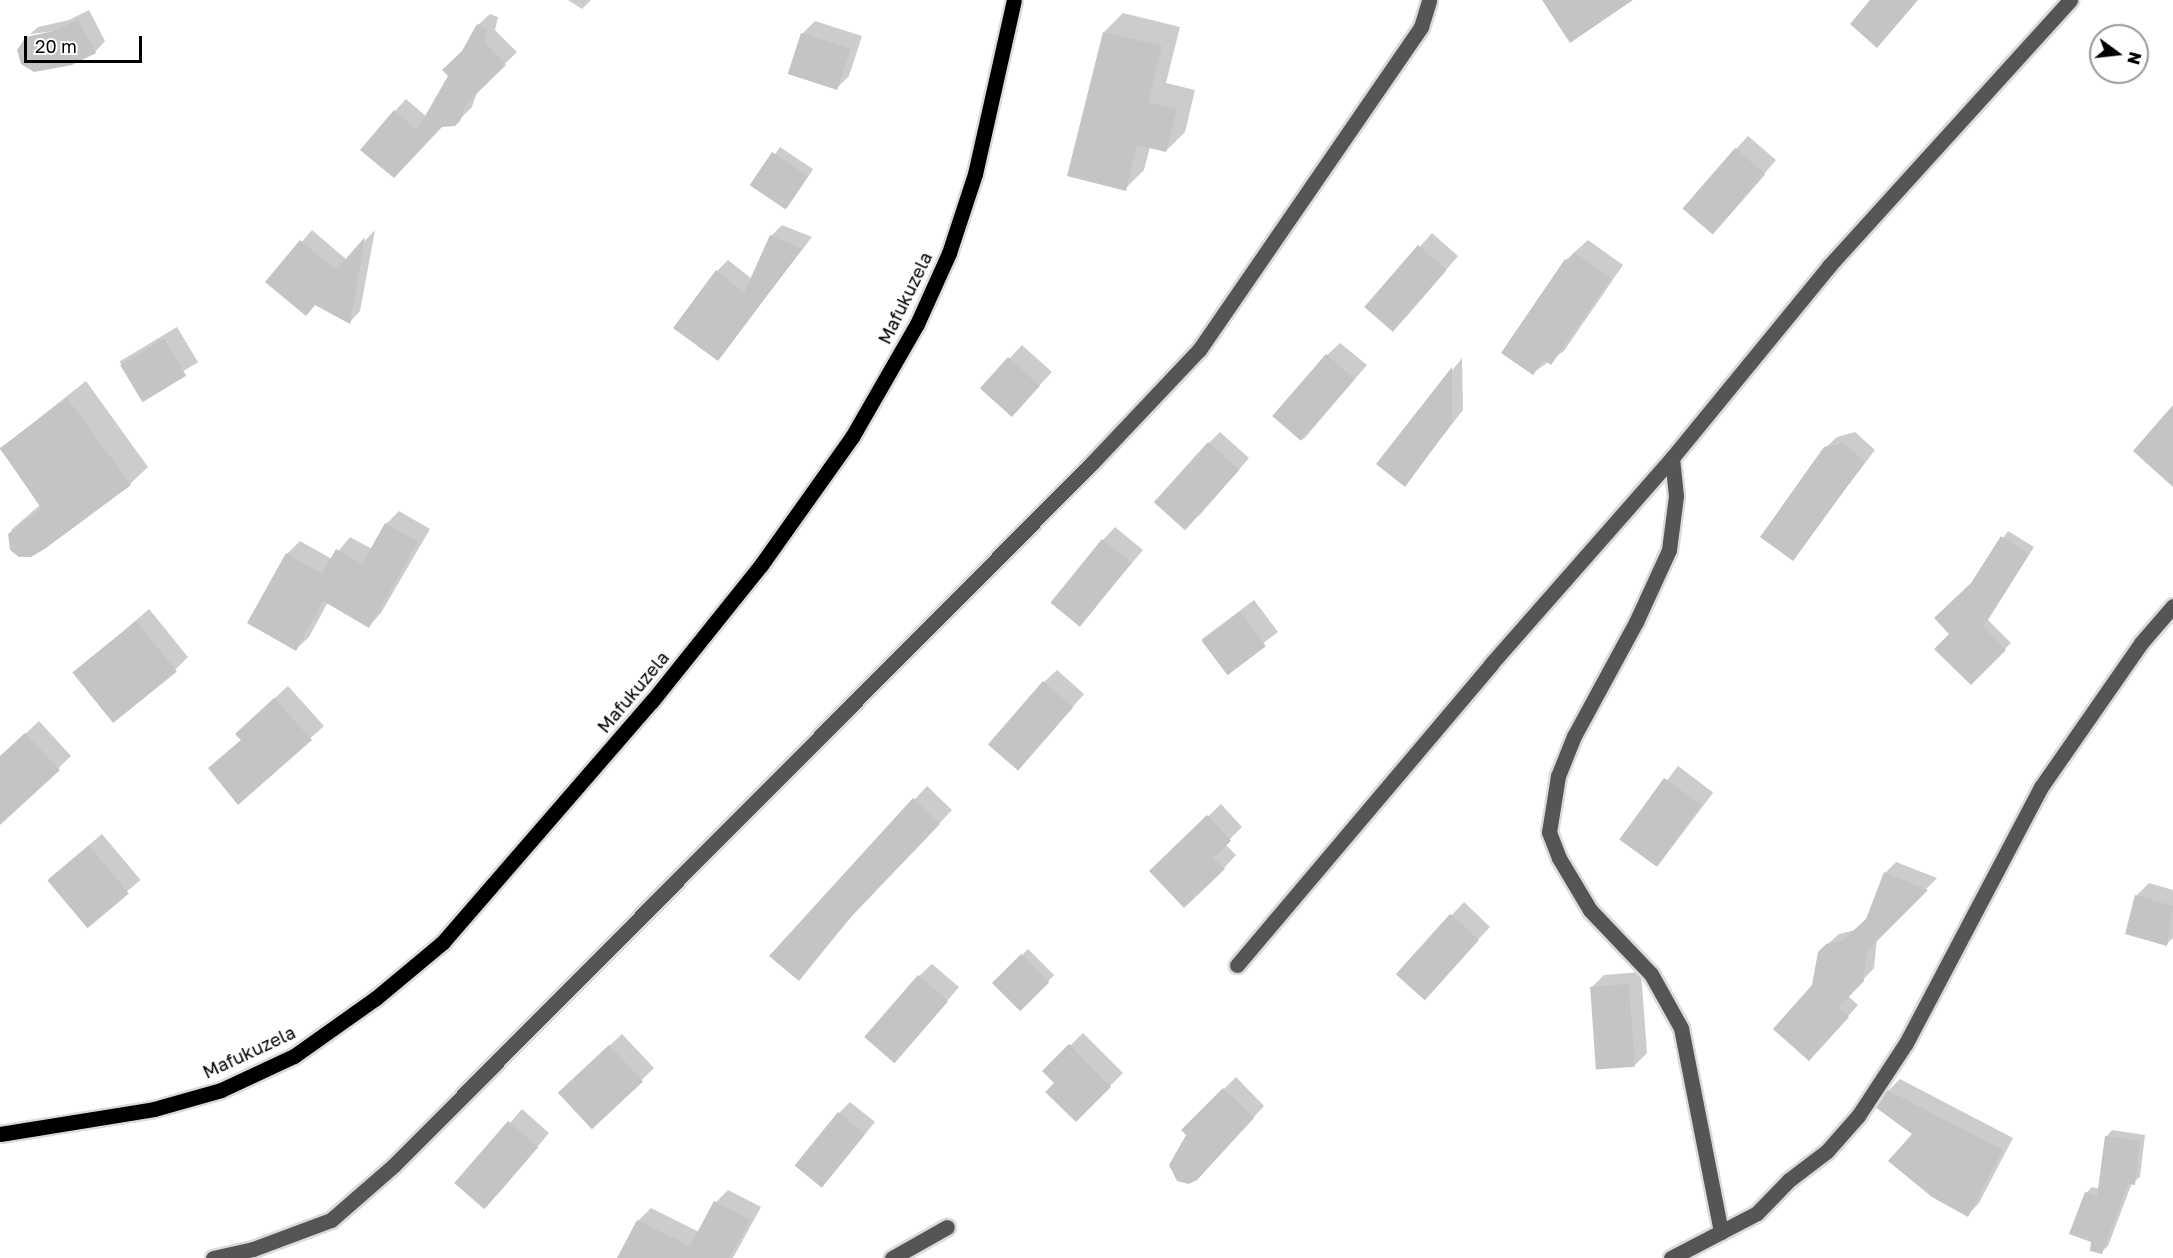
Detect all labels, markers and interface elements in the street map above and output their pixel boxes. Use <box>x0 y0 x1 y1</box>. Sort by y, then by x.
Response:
scale bar <box>27 24 146 62</box>
north arrow <box>2089 24 2149 84</box>
text: 20 m <box>35 35 77 57</box>
text: N <box>2123 50 2146 67</box>
street label: Mafukuzela <box>873 248 937 348</box>
street label: Mafukuzela <box>593 647 673 737</box>
street label: Mafukuzela <box>199 1021 299 1083</box>

